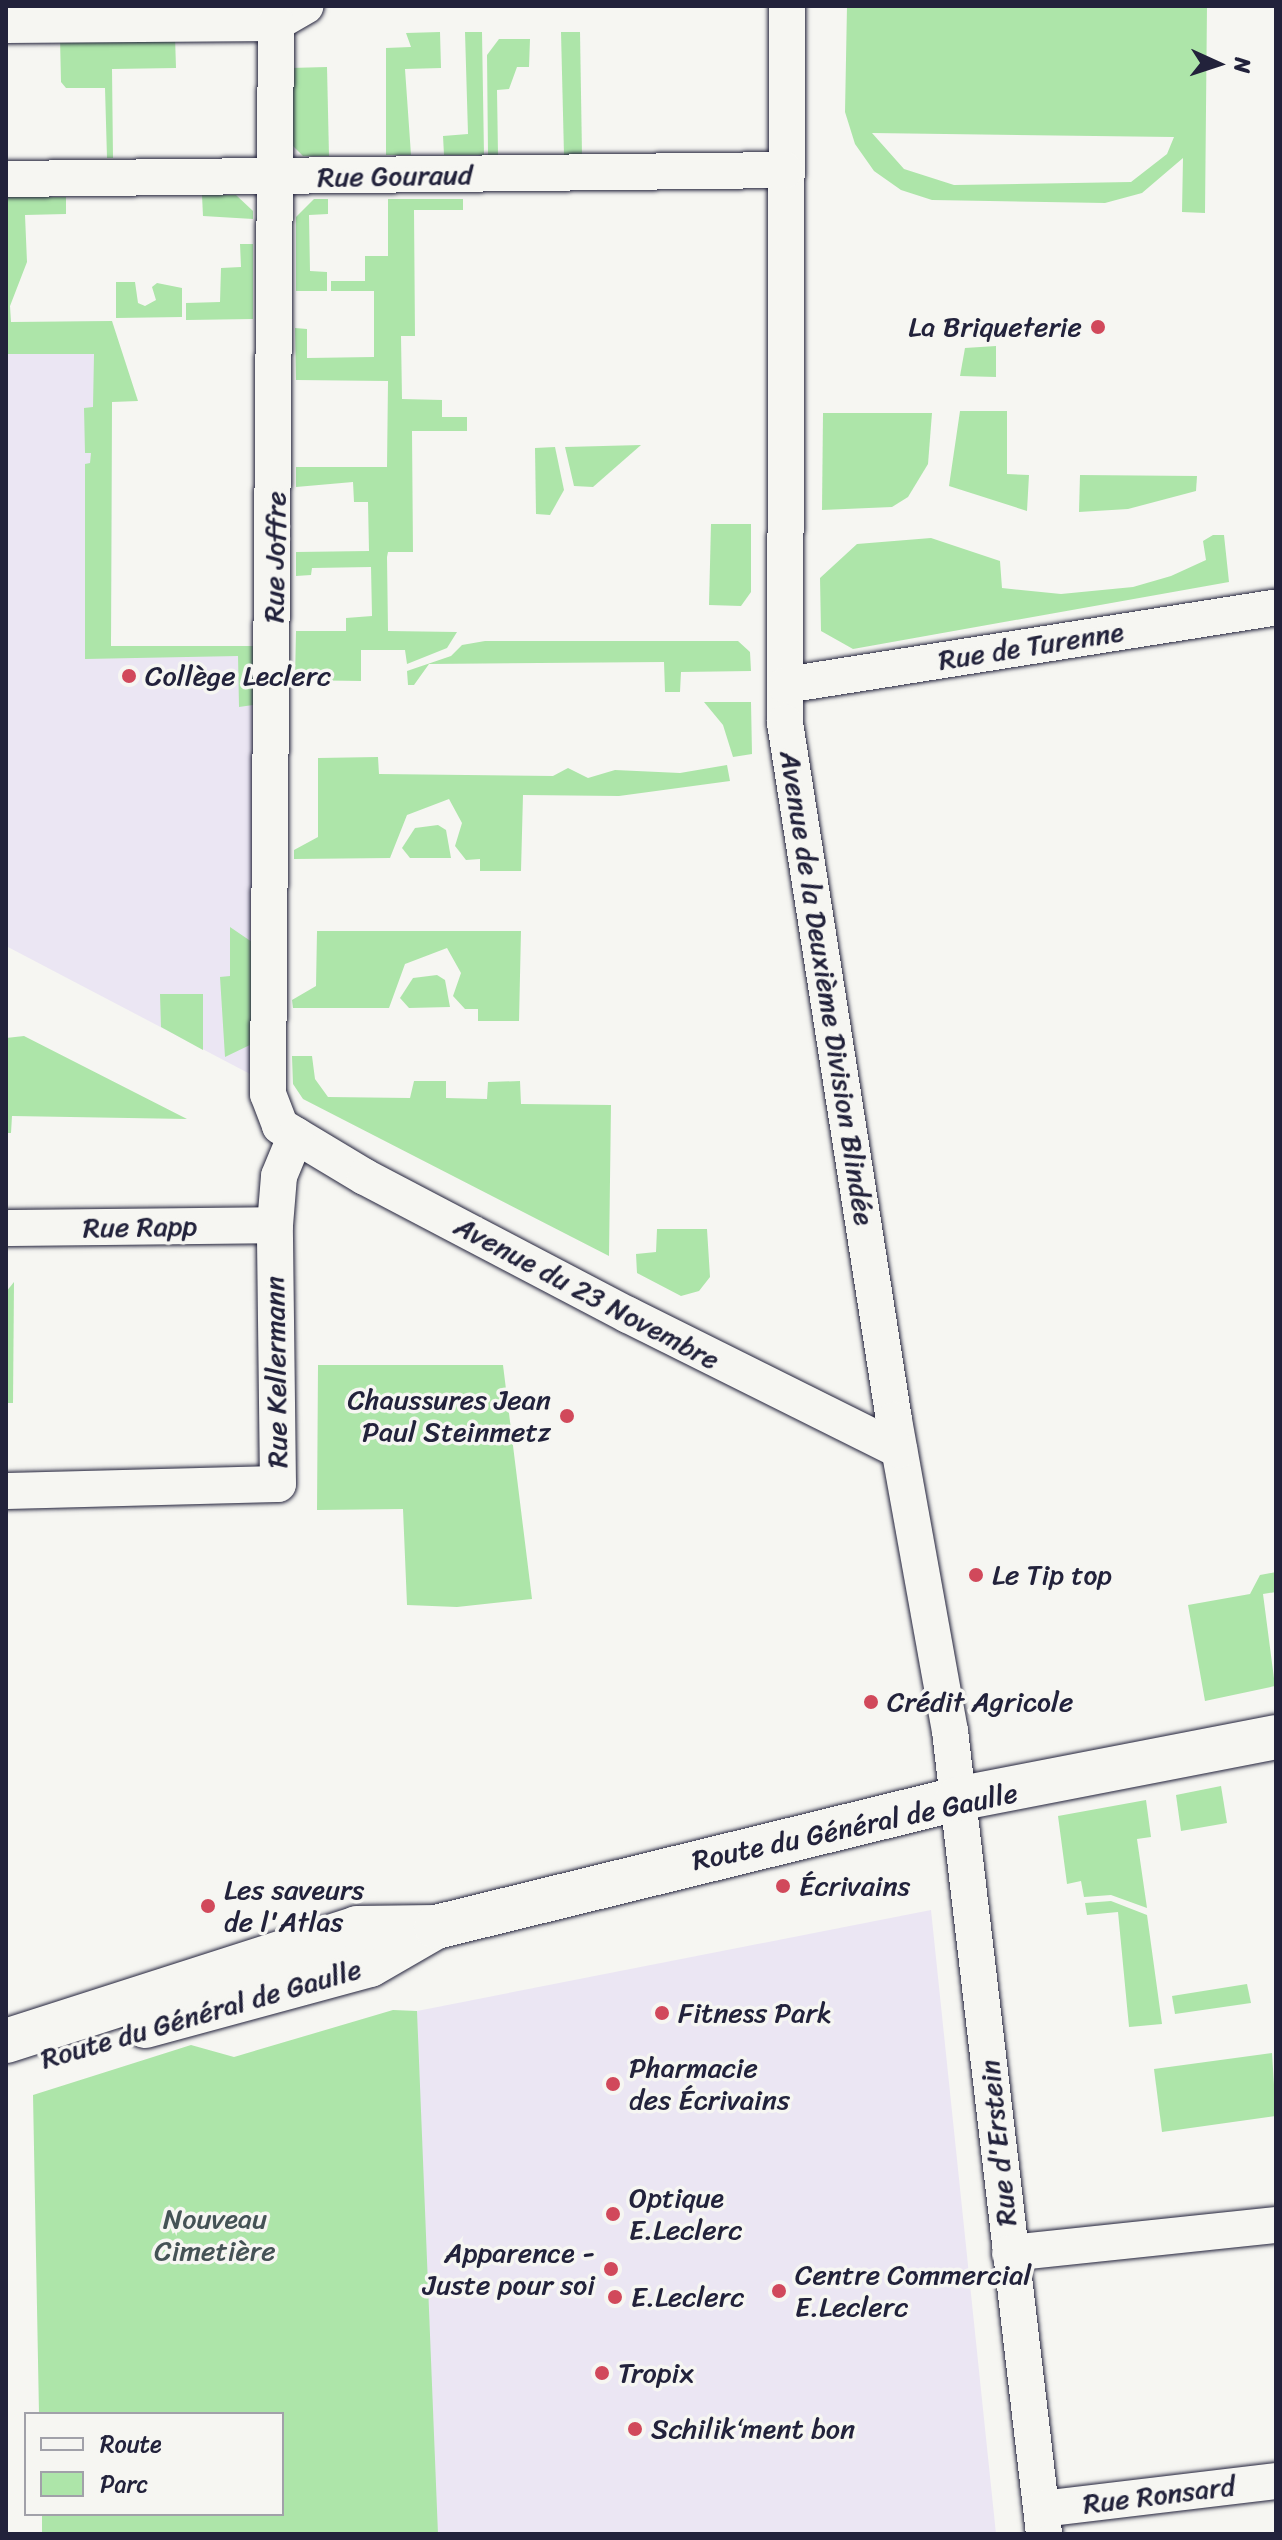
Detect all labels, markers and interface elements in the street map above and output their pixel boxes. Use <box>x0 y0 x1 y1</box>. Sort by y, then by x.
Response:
north arrow <box>1178 24 1258 104</box>
text: N <box>1223 57 1262 74</box>
street label: Rue Gouraud <box>317 158 473 194</box>
place label: La Briqueterie <box>910 310 1082 344</box>
marker: La Briqueterie <box>1089 318 1107 336</box>
street label: Rue Joffre <box>257 491 293 623</box>
street label: Rue de Turenne <box>936 615 1126 677</box>
place label: Collège Leclerc <box>145 659 332 693</box>
marker: Collège Leclerc <box>120 667 138 685</box>
street label: Avenue de la Deuxième Division Blindée <box>773 747 881 1229</box>
street label: Rue Rapp <box>83 1209 197 1245</box>
street label: Avenue du 23 Novembre <box>449 1209 725 1377</box>
street label: Rue Kellermann <box>258 1275 294 1469</box>
place label: Chaussures Jean Paul Steinmetz <box>348 1383 551 1449</box>
marker: Chaussures Jean Paul Steinmetz <box>558 1407 576 1425</box>
place label: Le Tip top <box>992 1558 1113 1592</box>
marker: Le Tip top <box>967 1566 985 1584</box>
place label: Crédit Agricole <box>887 1685 1073 1719</box>
marker: Crédit Agricole <box>862 1693 880 1711</box>
street label: Route du Général de Gaulle <box>690 1776 1020 1878</box>
place label: Écrivains <box>799 1869 910 1903</box>
place label: Les saveurs de l'Atlas <box>224 1873 365 1939</box>
marker: Écrivains <box>774 1877 792 1895</box>
marker: Les saveurs de l'Atlas <box>199 1897 217 1915</box>
street label: Route du Général de Gaulle <box>37 1952 365 2076</box>
place label: Fitness Park <box>678 1996 832 2030</box>
marker: Fitness Park <box>653 2004 671 2022</box>
place label: Pharmacie des Écrivains <box>629 2051 790 2117</box>
street label: Rue d'Erstein <box>973 2058 1023 2228</box>
marker: Pharmacie des Écrivains <box>604 2075 622 2093</box>
place label: Optique E.Leclerc <box>629 2181 742 2247</box>
park label: Nouveau Cimetière <box>154 2202 276 2268</box>
marker: Optique E.Leclerc <box>604 2205 622 2223</box>
place label: Apparence - Juste pour soi <box>422 2236 595 2302</box>
place label: Centre Commercial E.Leclerc <box>795 2258 1032 2324</box>
marker: Apparence - Juste pour soi <box>602 2260 620 2278</box>
place label: E.Leclerc <box>631 2280 744 2314</box>
marker: Centre Commercial E.Leclerc <box>770 2282 788 2300</box>
marker: E.Leclerc <box>606 2288 624 2306</box>
place label: Tropix <box>618 2356 694 2390</box>
marker: Tropix <box>593 2364 611 2382</box>
legend <box>24 2412 284 2516</box>
place label: Schilik‘ment bon <box>651 2412 856 2446</box>
marker: Schilik‘ment bon <box>626 2420 644 2438</box>
text: Route <box>100 2423 162 2465</box>
text: Parc <box>100 2463 148 2505</box>
street label: Rue Ronsard <box>1081 2469 1237 2521</box>

